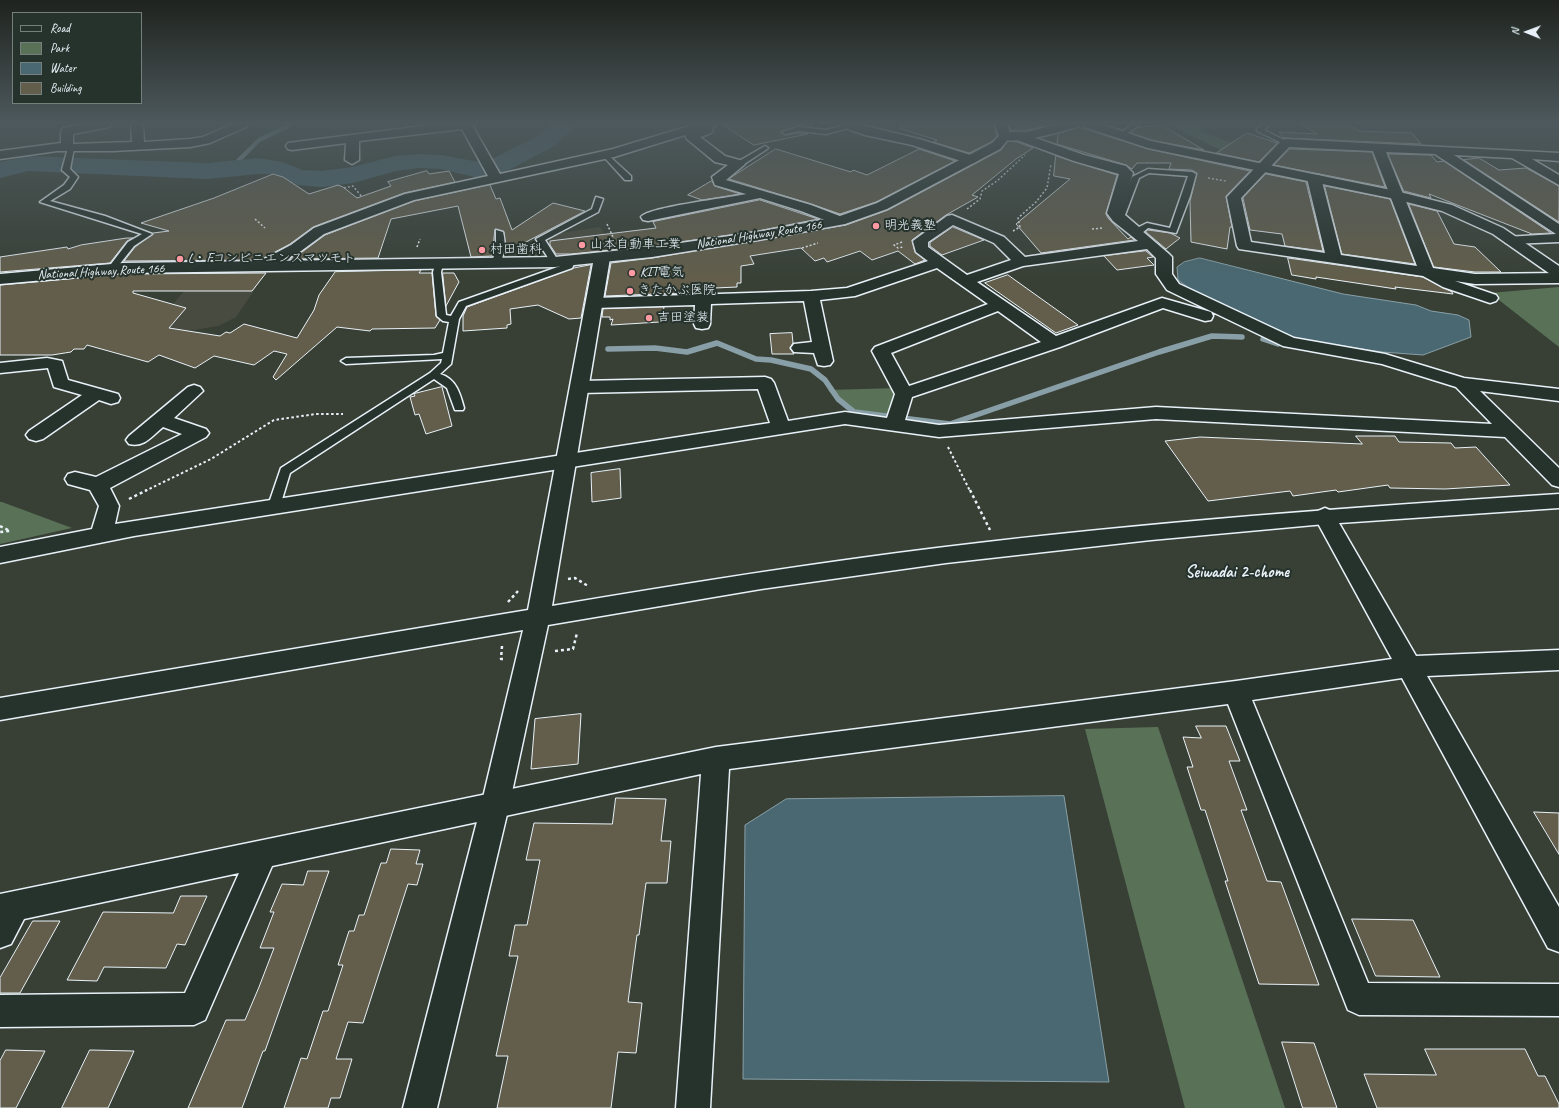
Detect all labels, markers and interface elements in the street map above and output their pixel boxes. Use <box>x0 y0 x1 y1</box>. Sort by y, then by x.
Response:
legend <box>12 12 142 104</box>
north arrow <box>1507 12 1547 52</box>
text: Road <box>50 20 70 36</box>
text: N <box>1508 28 1522 35</box>
text: Park <box>50 40 69 56</box>
text: Water <box>50 60 76 76</box>
text: Building <box>50 80 82 96</box>
street label: National Highway Route 166 <box>695 217 823 253</box>
place label: 明光義塾 <box>884 218 936 234</box>
marker: 明光義塾 <box>871 221 881 231</box>
place label: 山本自動車工業 <box>590 237 681 253</box>
marker: 山本自動車工業 <box>577 240 587 250</box>
place label: 村田歯科 <box>490 242 542 258</box>
marker: 村田歯科 <box>477 245 487 255</box>
place label: L・Fコンビニエンスマツモト <box>188 251 355 267</box>
marker: L・Fコンビニエンスマツモト <box>175 254 185 264</box>
street label: National Highway Route 166 <box>37 261 165 283</box>
place label: KIT電気 <box>640 265 684 281</box>
marker: KIT電気 <box>627 268 637 278</box>
place label: きたかぶ医院 <box>638 283 716 299</box>
marker: きたかぶ医院 <box>625 286 635 296</box>
place label: 吉田塗装 <box>657 310 709 326</box>
marker: 吉田塗装 <box>644 313 654 323</box>
district label: Seiwadai 2-chome <box>1185 563 1289 583</box>

